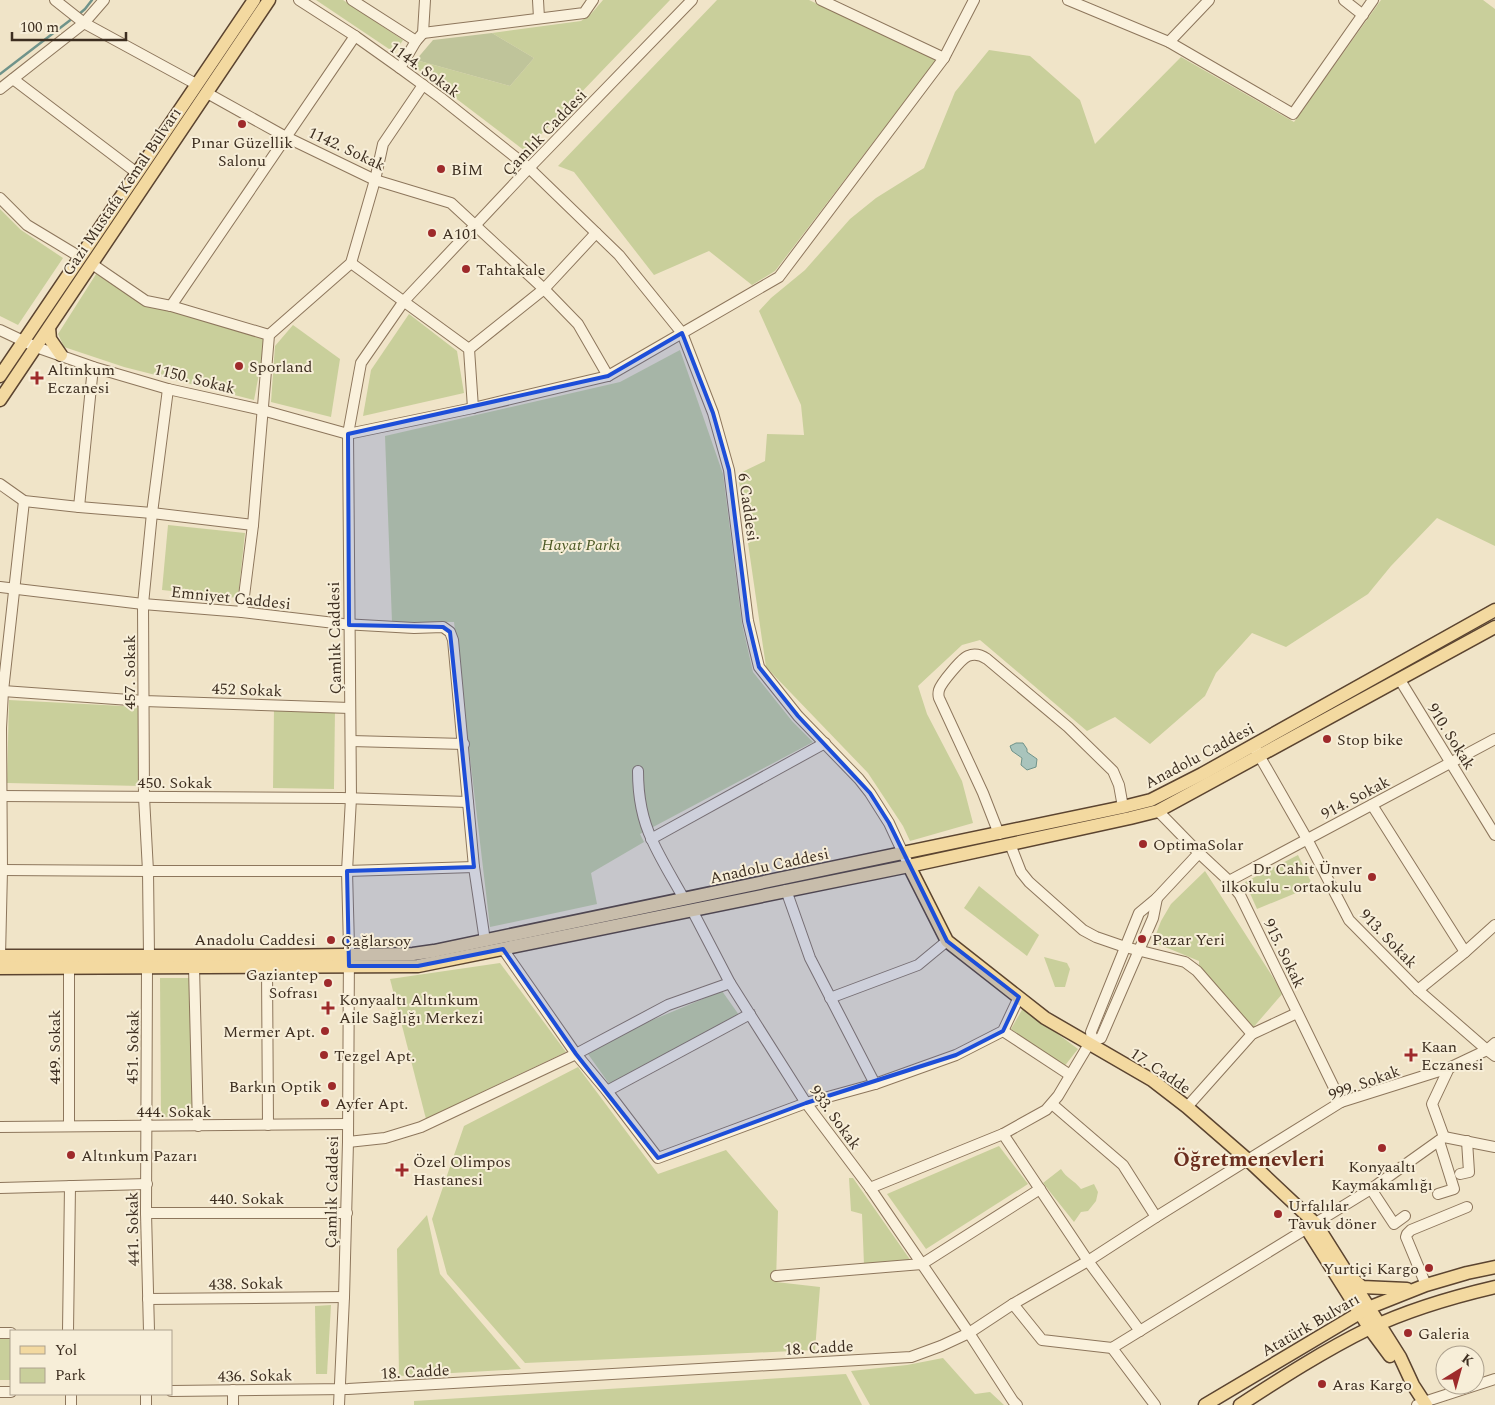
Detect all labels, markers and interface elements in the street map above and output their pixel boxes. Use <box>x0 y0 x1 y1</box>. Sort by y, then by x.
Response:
scale bar <box>12 10 126 42</box>
text: 100 m <box>20 16 59 39</box>
street label: 1144. Sokak <box>384 36 465 104</box>
street label: Çamlık Caddesi <box>497 84 593 182</box>
street label: Gazi Mustafa Kemal Bulvarı <box>56 103 187 281</box>
marker: Pınar Güzellik Salonu <box>236 118 248 130</box>
street label: 1142. Sokak <box>304 121 389 177</box>
place label: Pınar Güzellik Salonu <box>191 131 293 173</box>
place label: BİM <box>451 158 483 182</box>
marker: BİM <box>435 163 447 175</box>
place label: A101 <box>442 222 478 246</box>
marker: A101 <box>426 227 438 239</box>
place label: Tahtakale <box>476 258 546 282</box>
marker: Tahtakale <box>460 263 472 275</box>
place label: Sporland <box>249 355 312 379</box>
street label: 1150. Sokak <box>152 357 238 401</box>
place label: Altınkum Eczanesi <box>47 358 115 400</box>
marker: Sporland <box>233 360 245 372</box>
marker: Altınkum Eczanesi <box>31 372 43 384</box>
street label: 6 Caddesi <box>731 471 765 543</box>
park label: Hayat Parkı <box>542 533 621 557</box>
street label: Emniyet Caddesi <box>170 580 292 616</box>
street label: Çamlık Caddesi <box>322 581 348 695</box>
street label: 457. Sokak <box>118 635 142 709</box>
street label: 452 Sokak <box>211 677 283 703</box>
street label: 910. Sokak <box>1421 698 1481 775</box>
street label: Anadolu Caddesi <box>1140 717 1259 795</box>
place label: Stop bike <box>1337 728 1403 752</box>
marker: Stop bike <box>1321 733 1333 745</box>
street label: 914. Sokak <box>1317 770 1394 826</box>
street label: 450. Sokak <box>138 771 212 795</box>
place label: OptimaSolar <box>1153 833 1244 857</box>
marker: OptimaSolar <box>1137 838 1149 850</box>
street label: Anadolu Caddesi <box>707 842 831 890</box>
place label: Dr Cahit Ünver ilkokulu - ortaokulu <box>1221 857 1362 899</box>
marker: Dr Cahit Ünver ilkokulu - ortaokulu <box>1366 871 1378 883</box>
street label: 913. Sokak <box>1354 903 1423 974</box>
street label: 915. Sokak <box>1257 915 1311 992</box>
street label: Anadolu Caddesi <box>194 928 316 952</box>
place label: Pazar Yeri <box>1152 928 1225 952</box>
place label: Çağlarsoy <box>341 929 412 953</box>
marker: Pazar Yeri <box>1136 933 1148 945</box>
marker: Çağlarsoy <box>325 934 337 946</box>
place label: Gaziantep Sofrası <box>246 963 318 1005</box>
marker: Gaziantep Sofrası <box>322 977 334 989</box>
place label: Konyaaltı Altınkum Aile Sağlığı Merkezi <box>339 988 484 1030</box>
marker: Konyaaltı Altınkum Aile Sağlığı Merkezi <box>321 1001 335 1015</box>
street label: 451. Sokak <box>120 1009 146 1085</box>
street label: 449. Sokak <box>43 1010 67 1084</box>
place label: Mermer Apt. <box>223 1020 315 1044</box>
marker: Mermer Apt. <box>319 1025 331 1037</box>
place label: Kaan Eczanesi <box>1421 1035 1484 1077</box>
street label: 17. Cadde <box>1125 1042 1196 1100</box>
place label: Tezgel Apt. <box>334 1044 415 1068</box>
marker: Tezgel Apt. <box>318 1049 330 1061</box>
marker: Kaan Eczanesi <box>1405 1049 1417 1061</box>
street label: 999. Sokak <box>1325 1059 1404 1107</box>
place label: Barkın Optik <box>229 1075 322 1099</box>
marker: Barkın Optik <box>326 1080 338 1092</box>
street label: 933. Sokak <box>803 1080 867 1155</box>
place label: Ayfer Apt. <box>335 1092 408 1116</box>
marker: Ayfer Apt. <box>319 1097 331 1109</box>
street label: 444. Sokak <box>137 1100 211 1124</box>
street label: Çamlık Caddesi <box>319 1135 345 1249</box>
marker: Konyaaltı Kaymakamlığı <box>1376 1142 1388 1154</box>
place label: Altınkum Pazarı <box>81 1144 197 1168</box>
district label: Öğretmenevleri <box>1173 1144 1325 1176</box>
marker: Altınkum Pazarı <box>65 1149 77 1161</box>
place label: Özel Olimpos Hastanesi <box>413 1150 511 1192</box>
place label: Konyaaltı Kaymakamlığı <box>1331 1155 1433 1197</box>
marker: Özel Olimpos Hastanesi <box>395 1163 409 1177</box>
street label: 440. Sokak <box>210 1187 284 1211</box>
street label: 441. Sokak <box>120 1191 146 1267</box>
place label: Urfalılar Tavuk döner <box>1288 1194 1377 1236</box>
marker: Urfalılar Tavuk döner <box>1272 1208 1284 1220</box>
place label: Yurtiçi Kargo <box>1323 1257 1419 1281</box>
marker: Yurtiçi Kargo <box>1423 1262 1435 1274</box>
street label: 438. Sokak <box>208 1271 284 1297</box>
street label: Atatürk Bulvarı <box>1257 1287 1364 1363</box>
place label: Galeria <box>1418 1322 1470 1346</box>
marker: Galeria <box>1402 1327 1414 1339</box>
legend <box>10 1330 172 1395</box>
street label: 18. Cadde <box>784 1334 854 1362</box>
text: Yol <box>55 1339 77 1362</box>
north arrow <box>1435 1345 1485 1395</box>
text: K <box>1457 1348 1478 1372</box>
street label: 18. Cadde <box>380 1358 450 1386</box>
street label: 436. Sokak <box>217 1363 293 1389</box>
text: Park <box>55 1364 86 1387</box>
place label: Aras Kargo <box>1332 1373 1412 1397</box>
marker: Aras Kargo <box>1316 1378 1328 1390</box>

